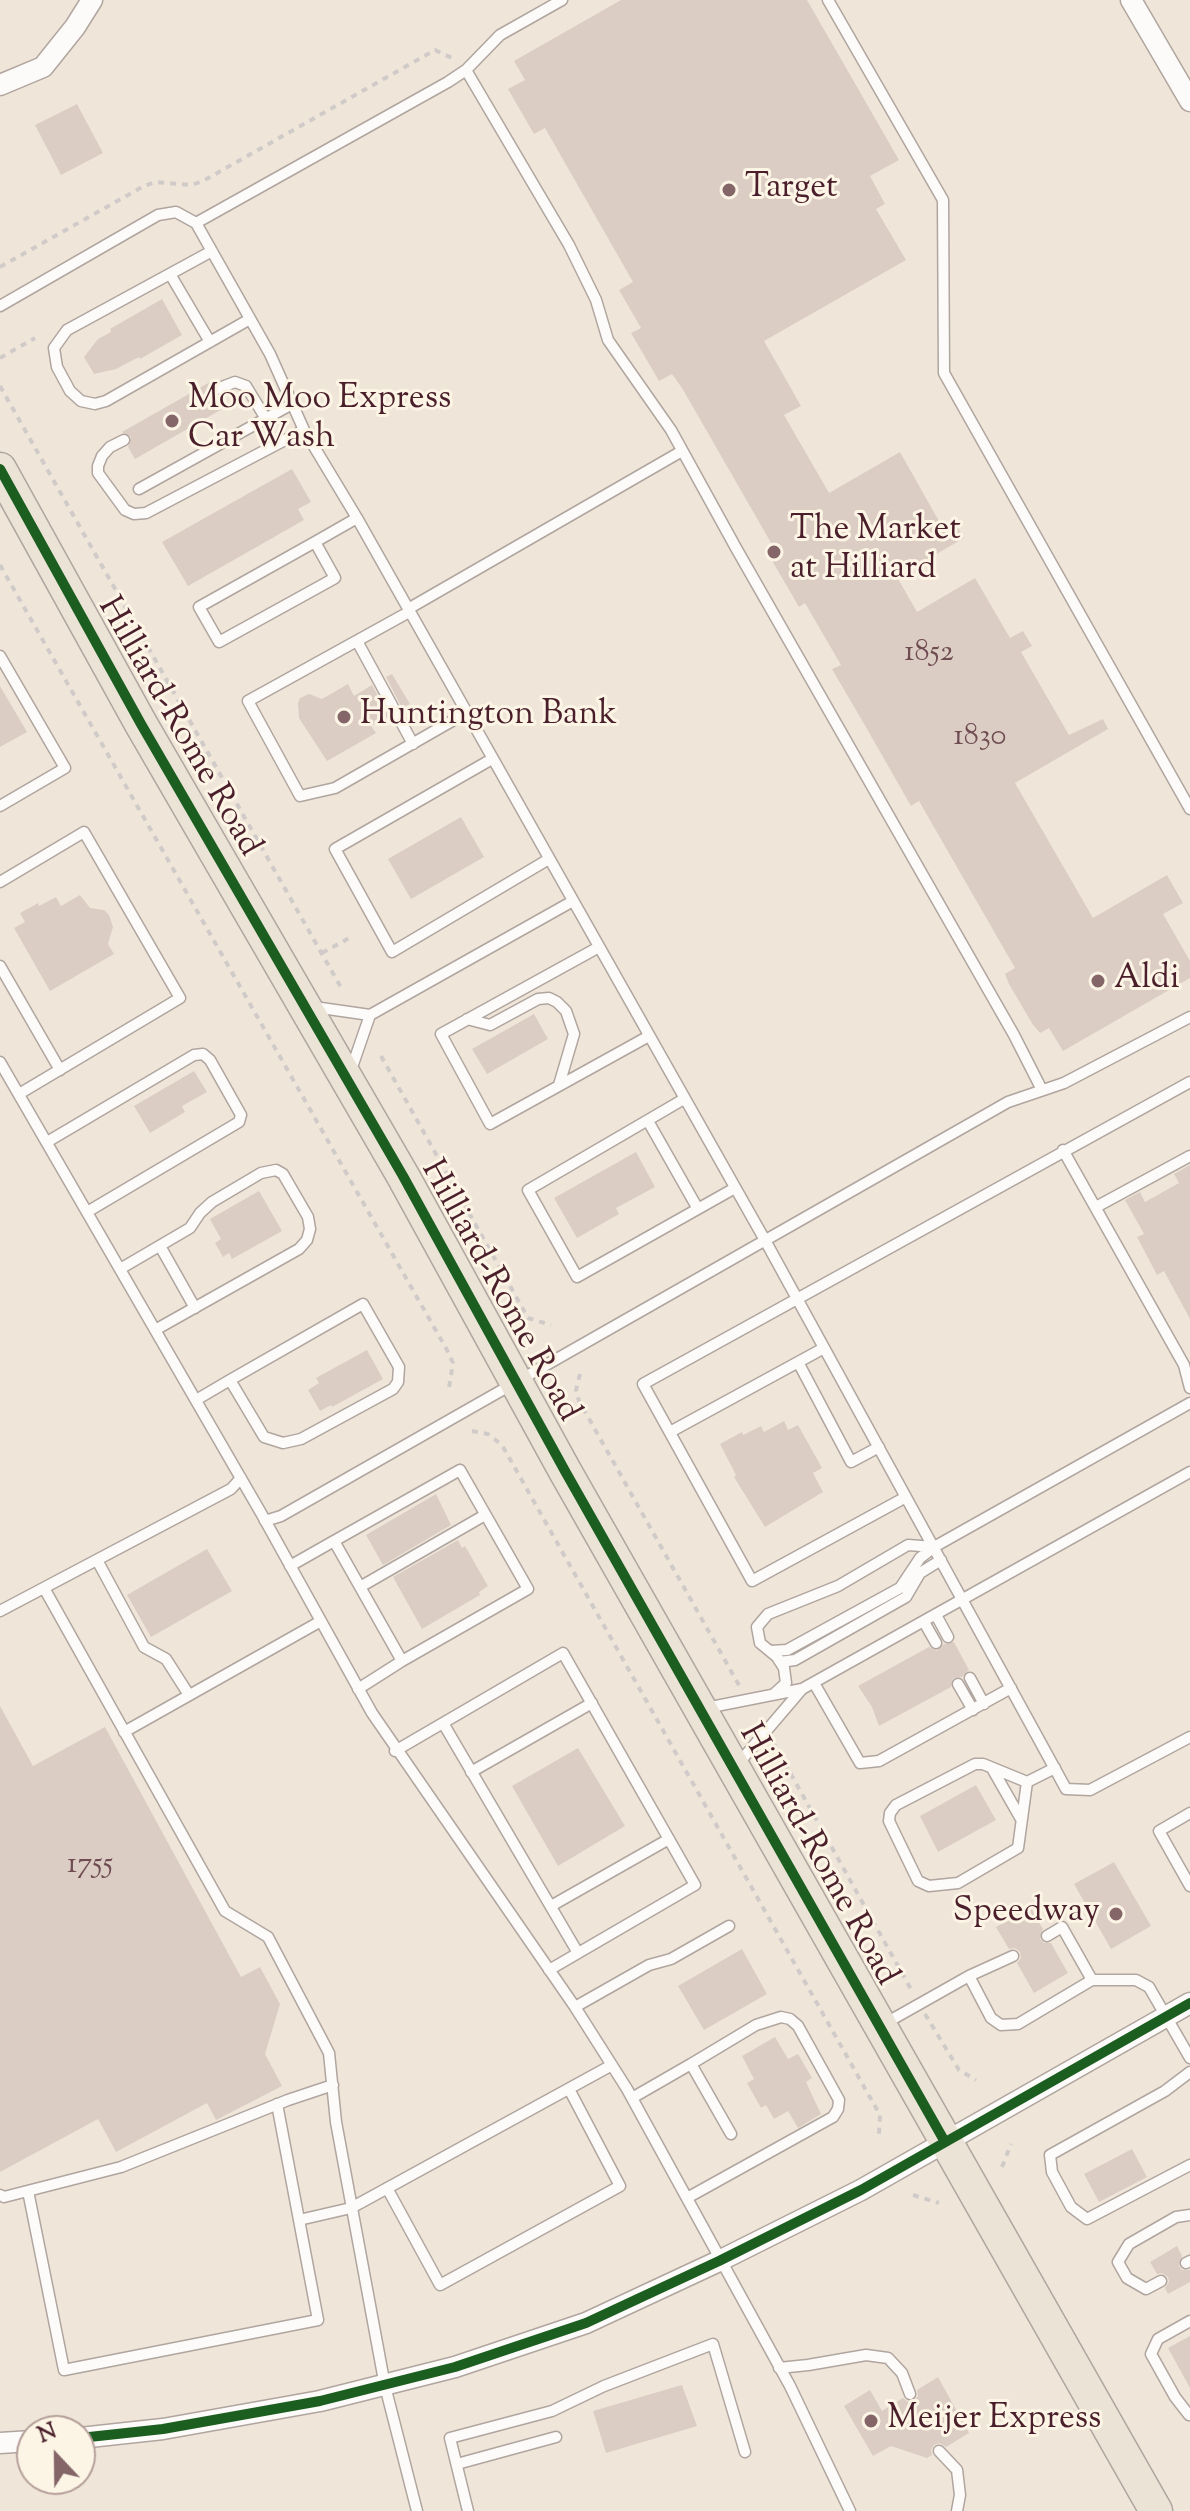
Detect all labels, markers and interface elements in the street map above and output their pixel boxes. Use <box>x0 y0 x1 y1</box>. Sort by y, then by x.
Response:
place label: Target <box>745 170 838 210</box>
marker: Target <box>720 181 738 199</box>
place label: Moo Moo Express Car Wash <box>188 381 451 460</box>
marker: Moo Moo Express Car Wash <box>163 412 181 430</box>
place label: The Market at Hilliard <box>790 512 961 592</box>
marker: The Market at Hilliard <box>765 543 783 561</box>
street label: Hilliard-Rome Road <box>86 591 268 865</box>
house number: 1852 <box>904 637 954 673</box>
place label: Huntington Bank <box>360 697 617 737</box>
marker: Huntington Bank <box>335 708 353 726</box>
house number: 1830 <box>954 721 1006 757</box>
place label: Aldi <box>1114 961 1180 1001</box>
marker: Aldi <box>1089 972 1107 990</box>
street label: Hilliard-Rome Road <box>409 1154 587 1430</box>
street label: Hilliard-Rome Road <box>727 1718 905 1994</box>
house number: 1755 <box>67 1849 113 1885</box>
place label: Speedway <box>953 1894 1100 1934</box>
marker: Speedway <box>1107 1905 1125 1923</box>
place label: Meijer Express <box>887 2401 1101 2441</box>
marker: Meijer Express <box>862 2412 880 2430</box>
north arrow <box>16 2415 96 2495</box>
text: N <box>34 2416 62 2453</box>

